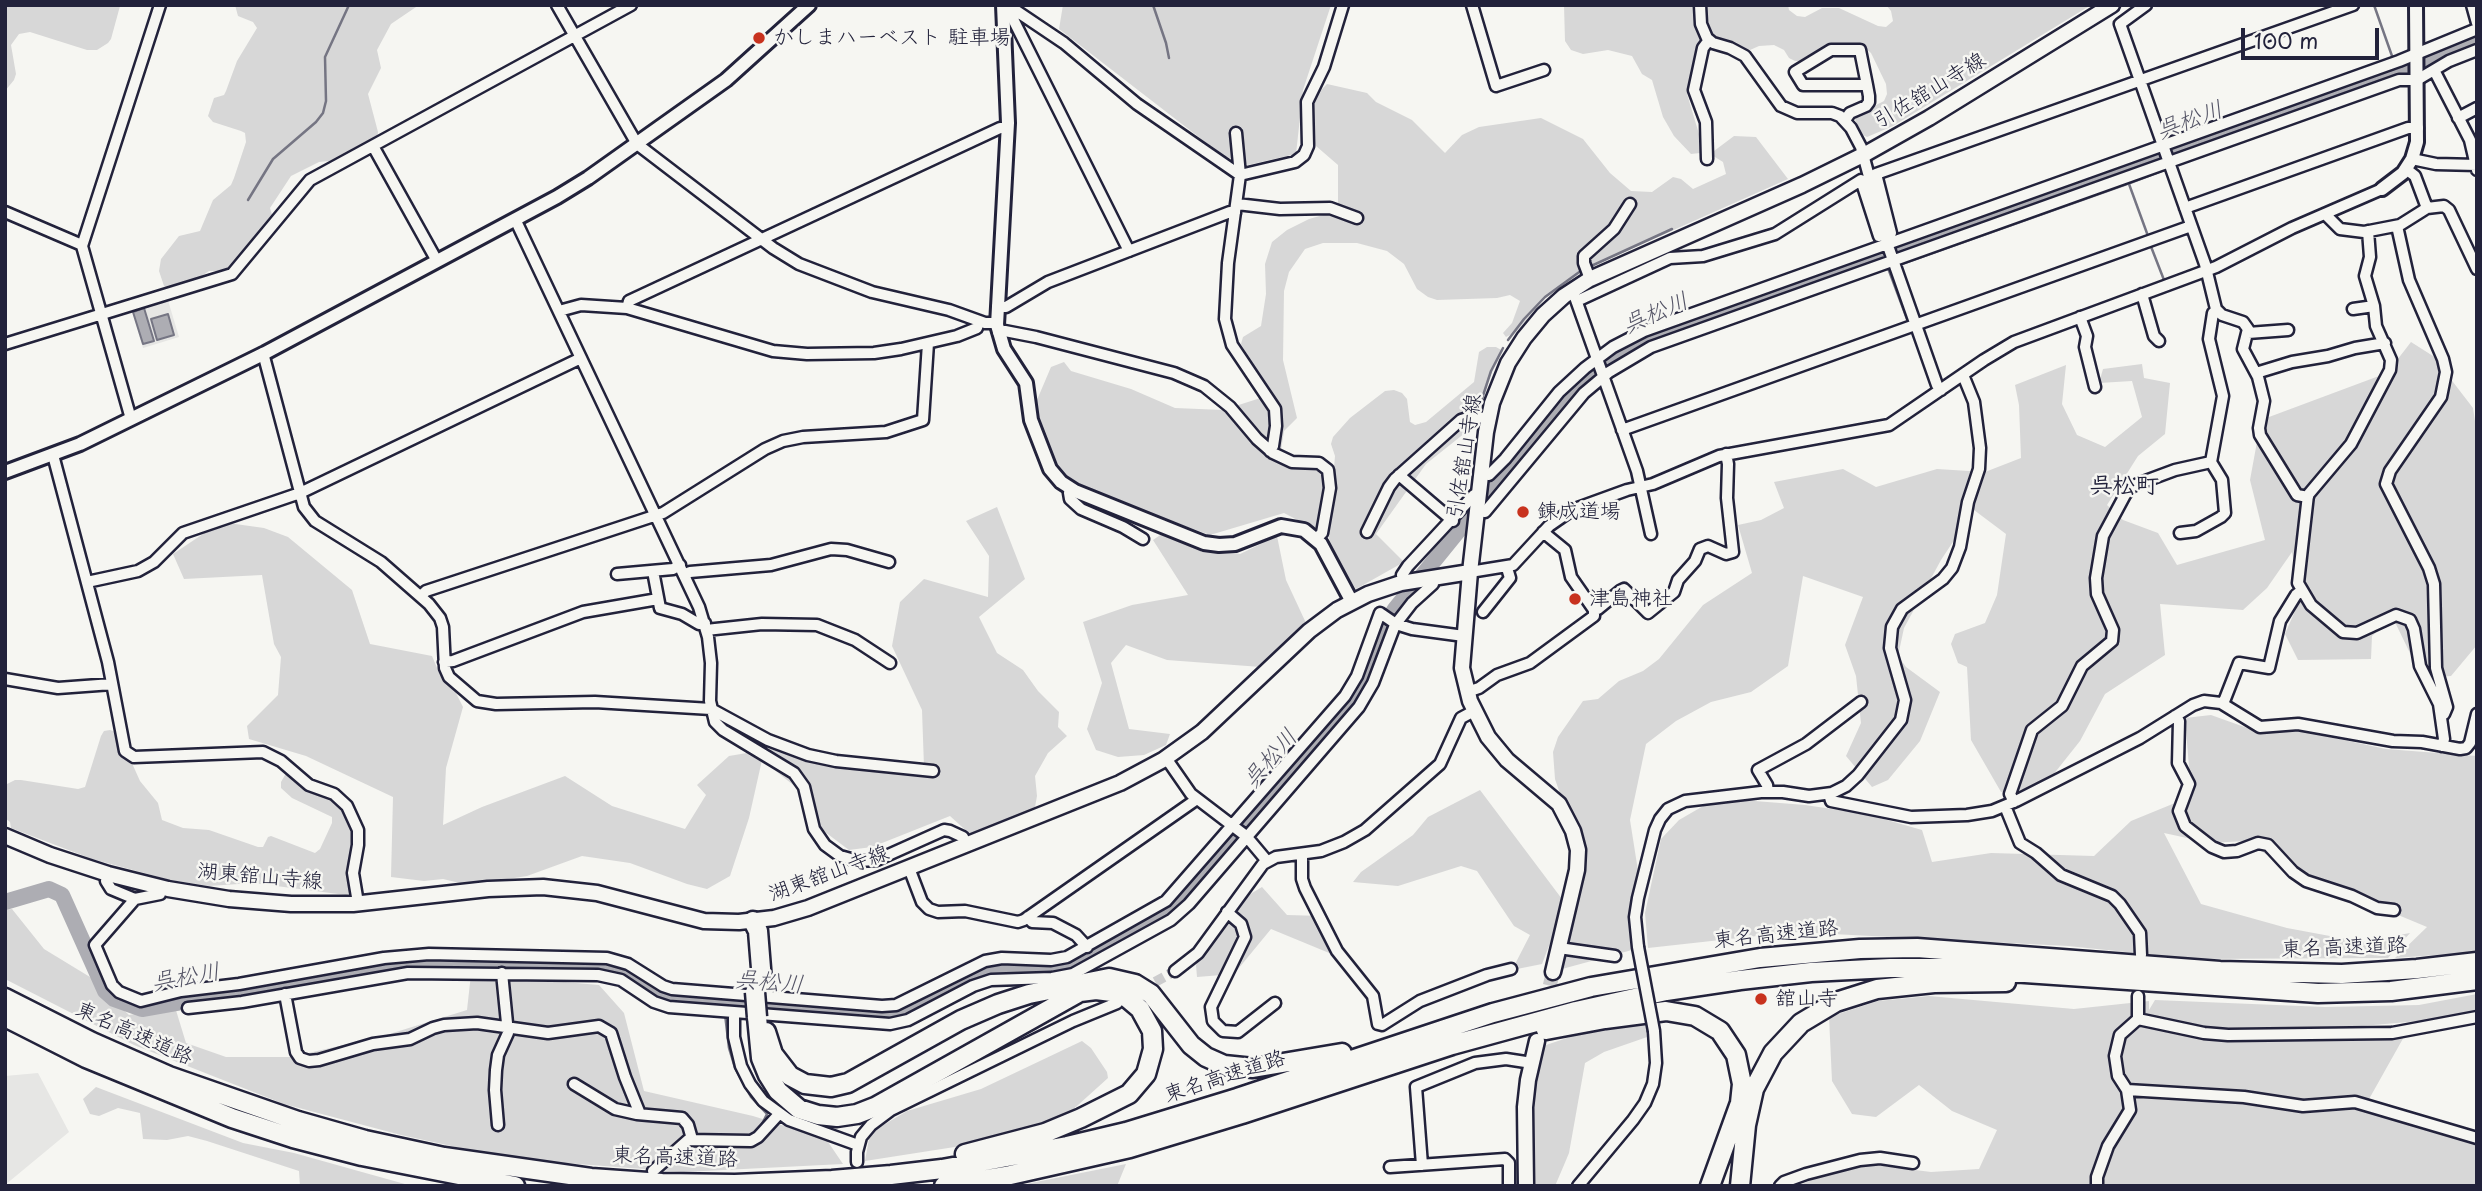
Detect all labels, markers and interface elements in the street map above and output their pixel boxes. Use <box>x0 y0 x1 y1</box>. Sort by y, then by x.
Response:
scale bar <box>2244 14 2382 58</box>
text: 100 m <box>2254 24 2318 56</box>
place label: かしまハーベスト 駐車場 <box>773 25 1011 51</box>
marker: かしまハーベスト 駐車場 <box>751 30 767 46</box>
street label: 引佐舘山寺線 <box>1870 48 1990 134</box>
water label: 呉松川 <box>2153 96 2227 146</box>
water label: 呉松川 <box>1619 288 1693 340</box>
street label: 引佐舘山寺線 <box>1443 392 1487 520</box>
district label: 呉松町 <box>2090 473 2158 501</box>
place label: 錬成道場 <box>1537 499 1621 525</box>
marker: 錬成道場 <box>1515 504 1531 520</box>
place label: 津島神社 <box>1589 586 1673 612</box>
marker: 津島神社 <box>1567 591 1583 607</box>
water label: 呉松川 <box>1238 724 1304 794</box>
street label: 湖東舘山寺線 <box>765 841 893 907</box>
street label: 湖東舘山寺線 <box>196 859 324 895</box>
street label: 東名高速道路 <box>1712 916 1840 954</box>
street label: 東名高速道路 <box>2281 933 2407 963</box>
water label: 呉松川 <box>150 958 222 998</box>
water label: 呉松川 <box>733 966 805 1000</box>
place label: 舘山寺 <box>1775 986 1838 1012</box>
marker: 舘山寺 <box>1753 991 1769 1007</box>
street label: 東名高速道路 <box>71 997 197 1071</box>
street label: 東名高速道路 <box>1161 1046 1289 1108</box>
street label: 東名高速道路 <box>612 1143 738 1173</box>

